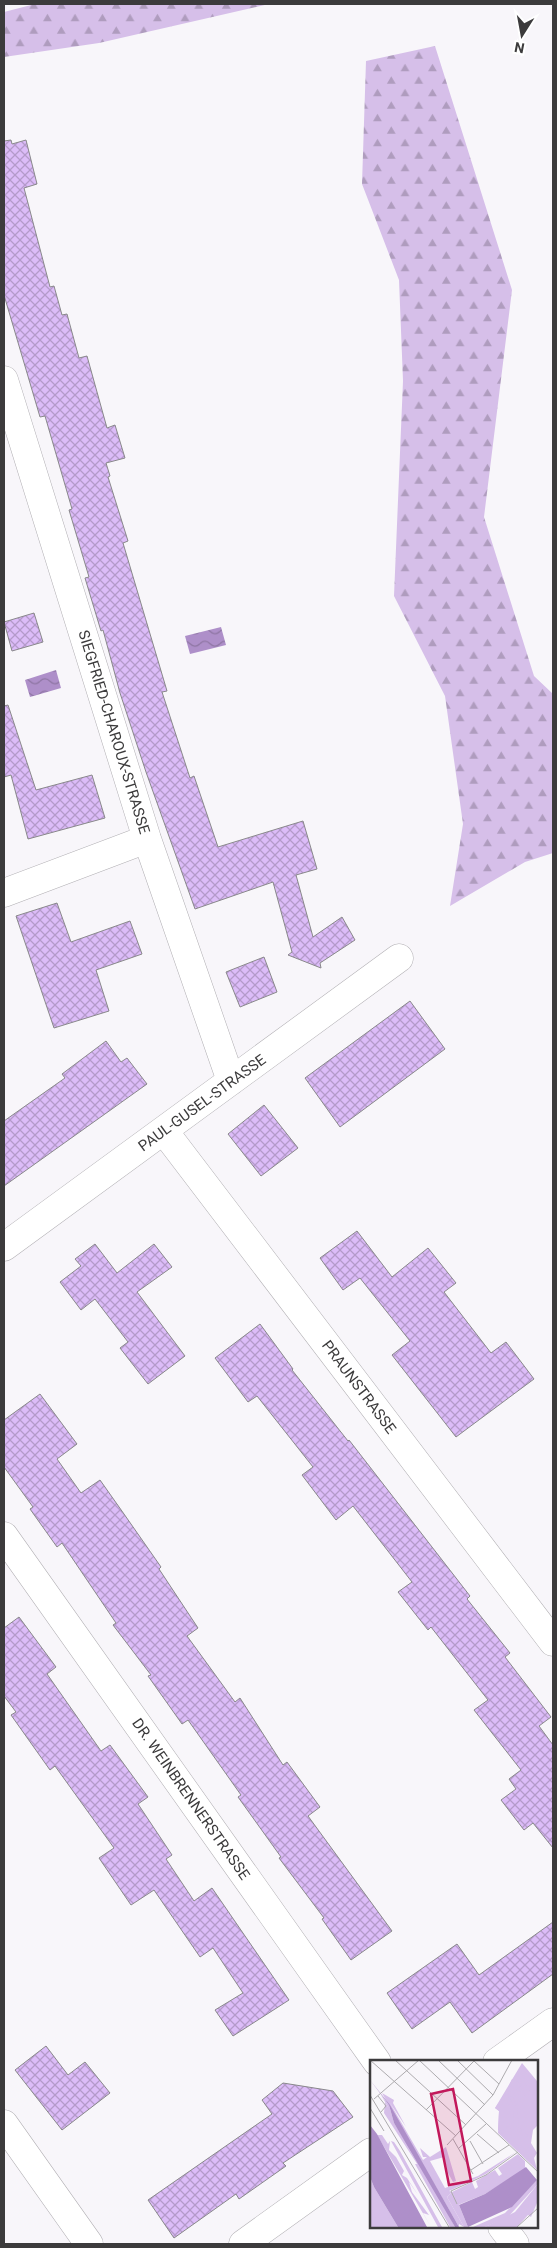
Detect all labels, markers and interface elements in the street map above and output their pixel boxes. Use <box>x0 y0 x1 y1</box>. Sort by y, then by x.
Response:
north arrow <box>497 10 547 60</box>
text: N <box>513 39 526 57</box>
street label: SIEGFRIED-CHAROUX-STRASSE <box>74 628 154 836</box>
street label: PAUL-GUSEL-STRASSE <box>135 1051 270 1155</box>
street label: PRAUNSTRASSE <box>318 1337 400 1438</box>
street label: DR. WEINBRENNERSTRASSE <box>128 1715 254 1884</box>
inset map <box>370 2060 537 2228</box>

